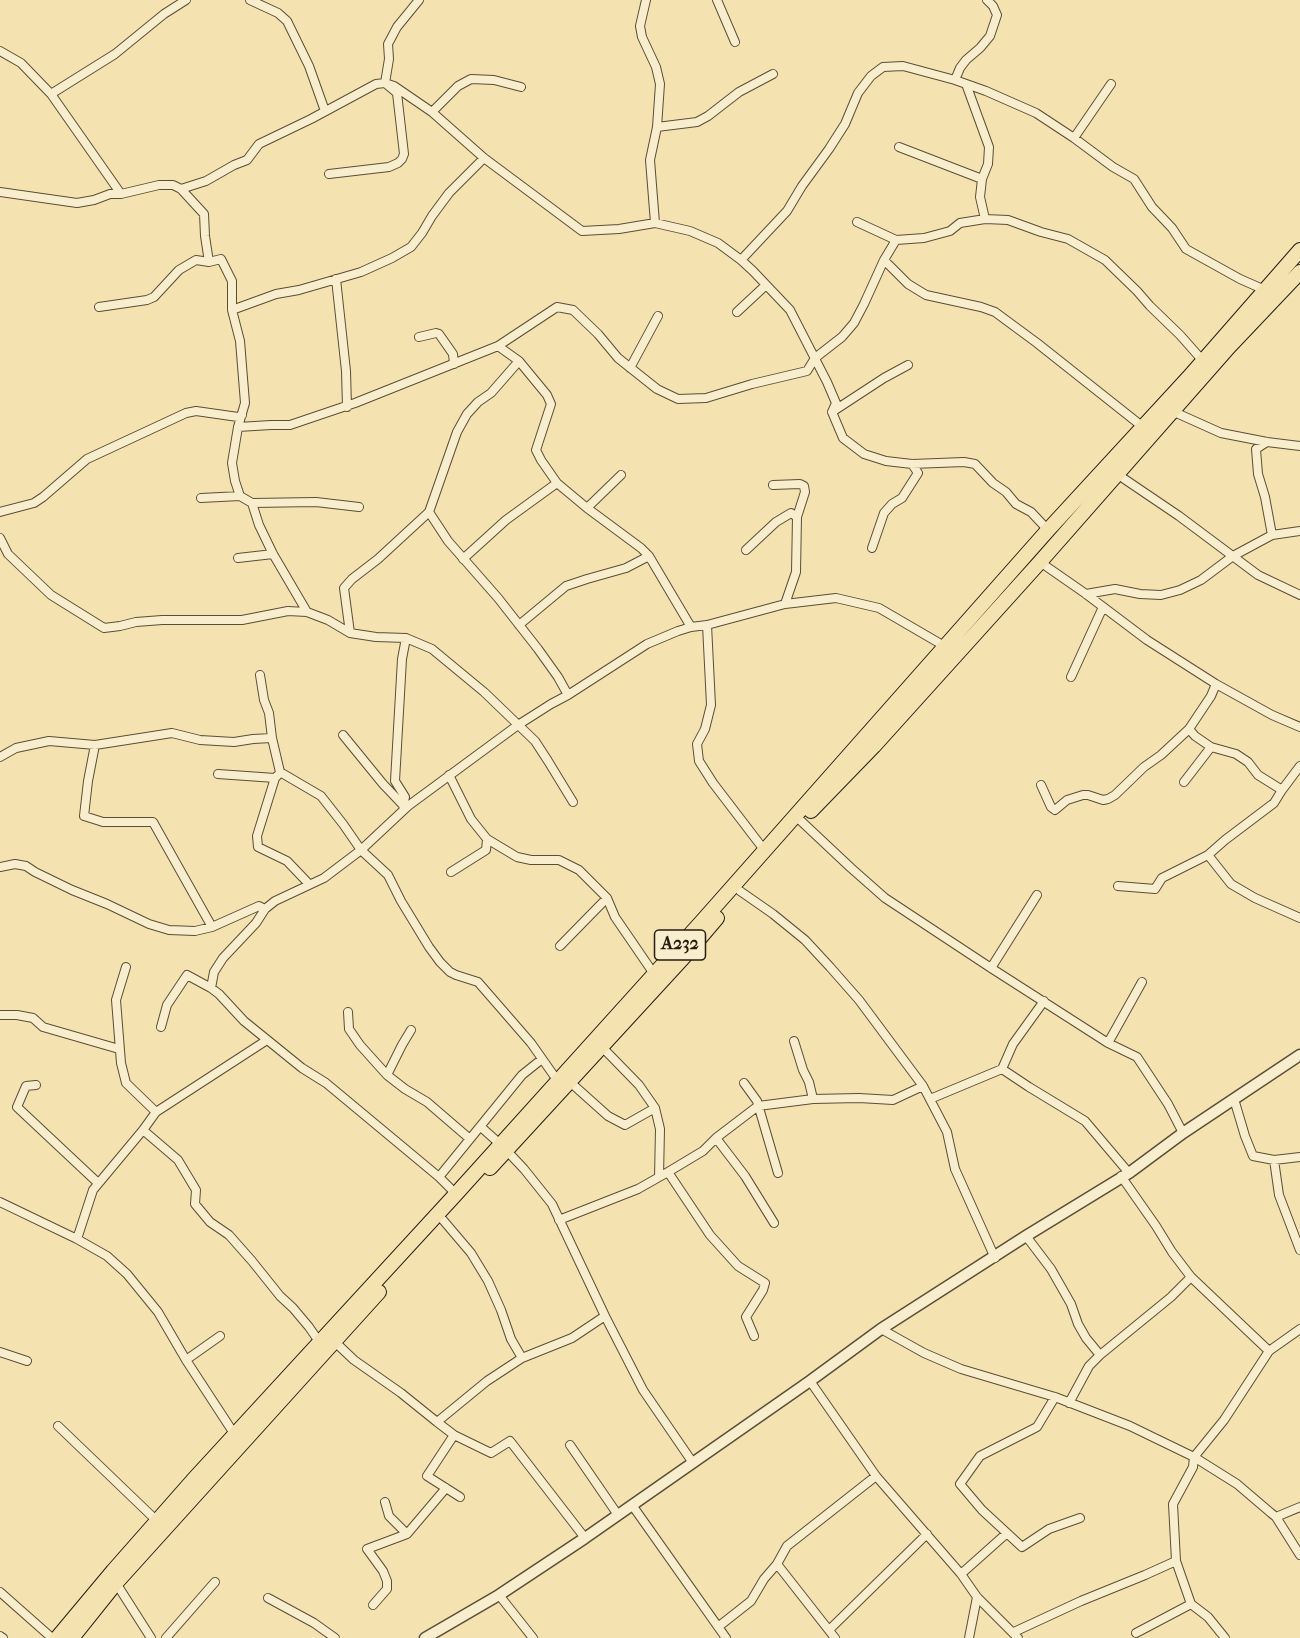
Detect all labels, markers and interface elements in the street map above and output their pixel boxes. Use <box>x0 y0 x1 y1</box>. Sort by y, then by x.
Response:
road number: A232 <box>654 930 706 960</box>

